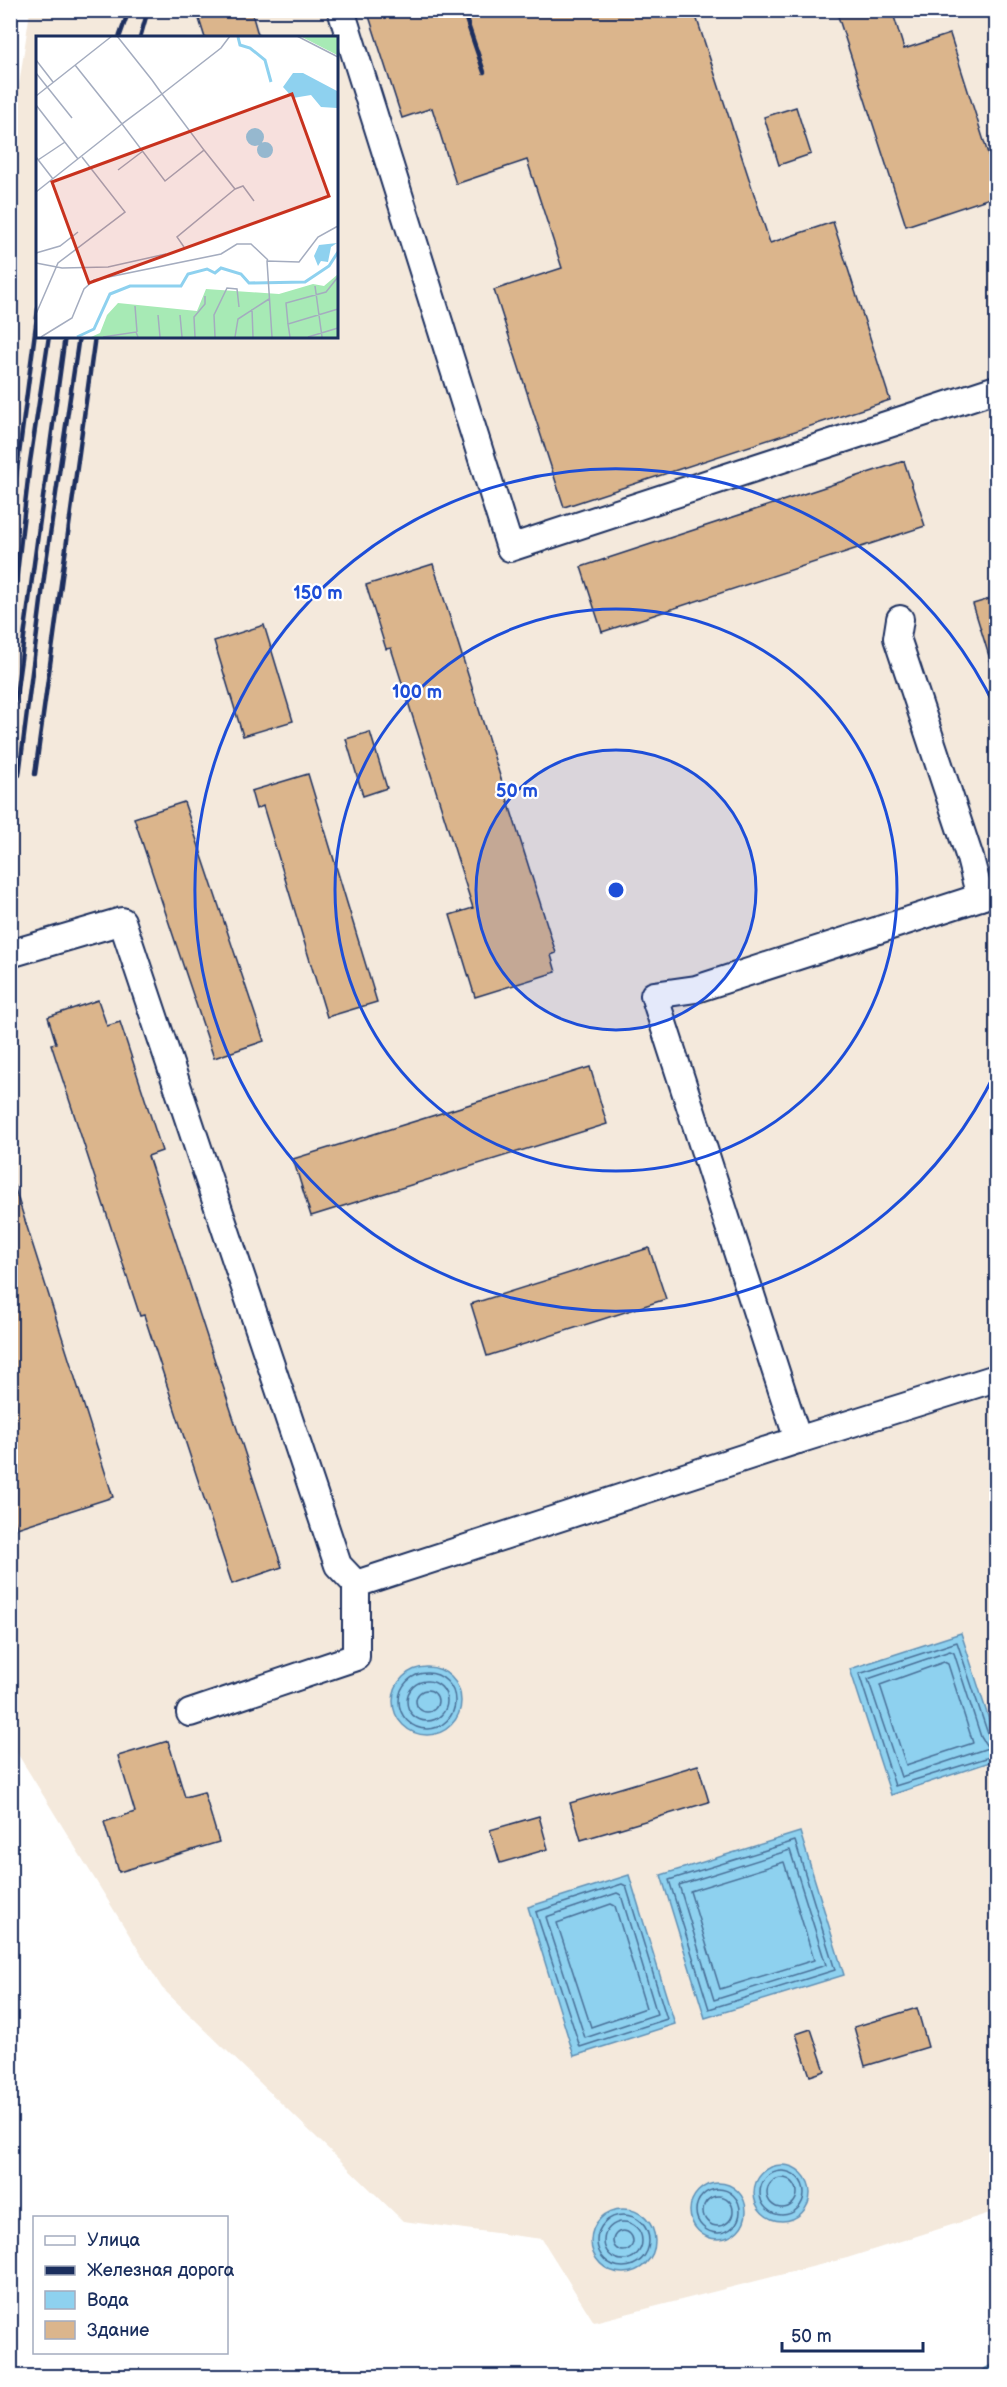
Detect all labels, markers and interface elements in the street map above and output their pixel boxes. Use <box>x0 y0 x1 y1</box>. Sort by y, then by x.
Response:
inset map <box>36 36 338 338</box>
text: 150 m <box>293 583 343 604</box>
text: 100 m <box>392 682 442 703</box>
text: 50 m <box>496 781 538 802</box>
centre of rings <box>606 880 626 900</box>
legend <box>33 2216 228 2354</box>
text: Улица <box>87 2230 141 2251</box>
text: Железная дорога <box>87 2260 235 2281</box>
text: Вода <box>87 2290 129 2311</box>
scale bar <box>782 2315 923 2353</box>
text: Здание <box>87 2320 149 2341</box>
text: 50 m <box>791 2326 832 2347</box>

